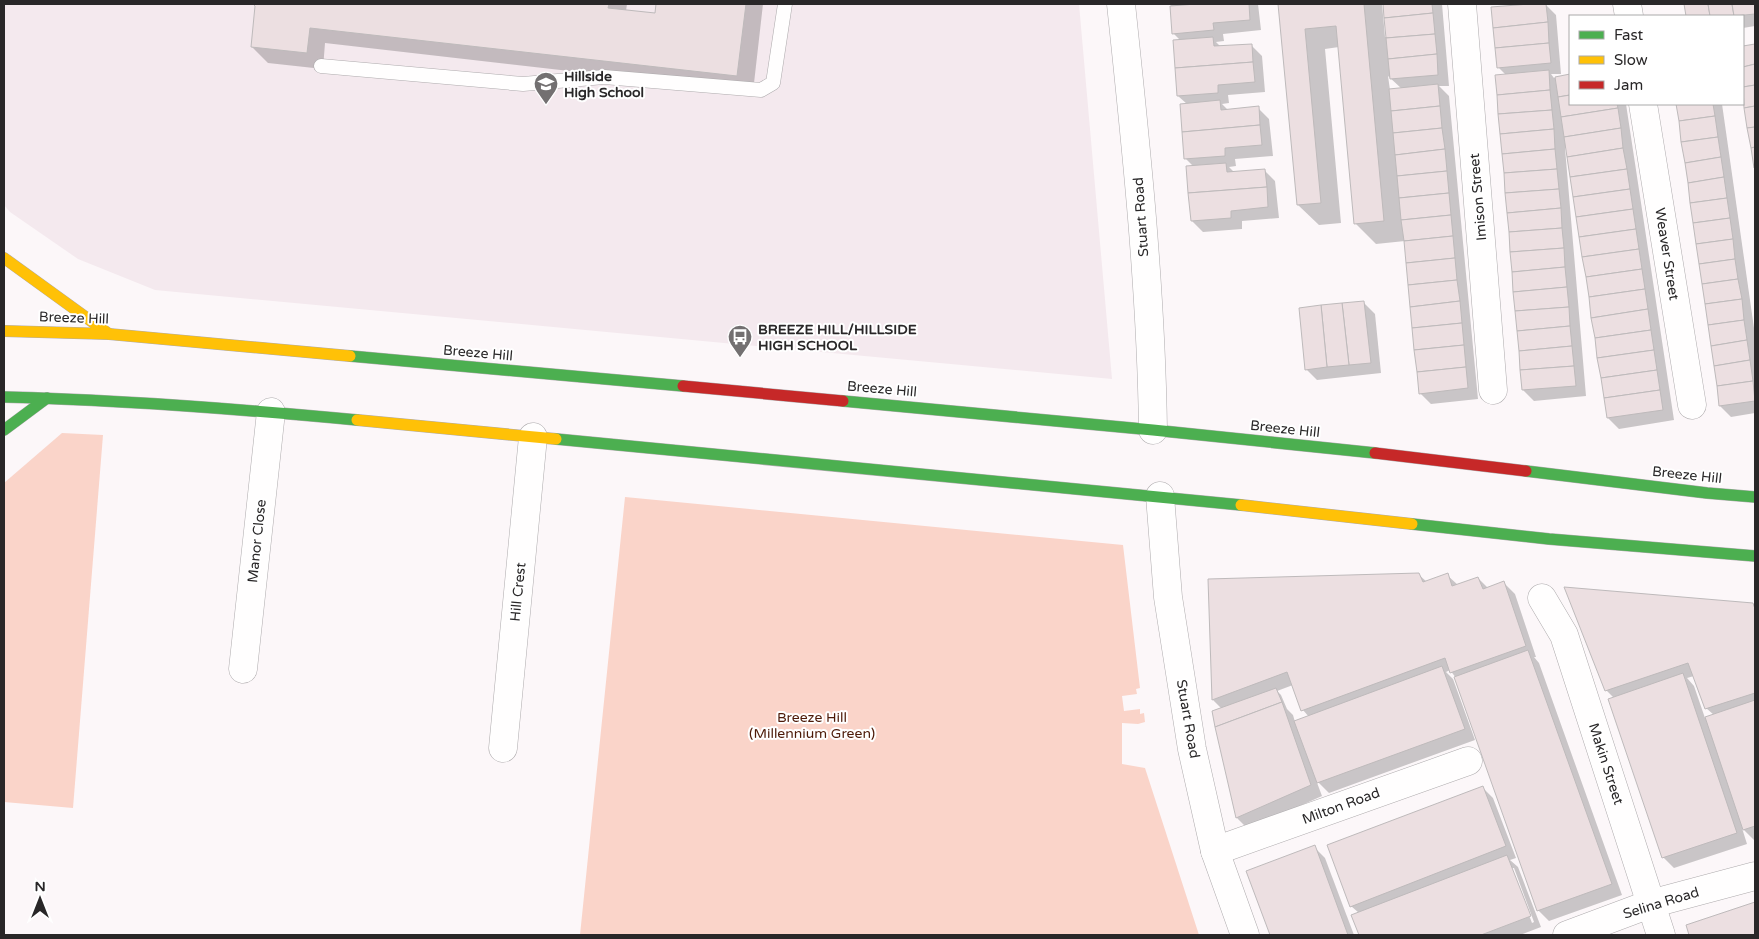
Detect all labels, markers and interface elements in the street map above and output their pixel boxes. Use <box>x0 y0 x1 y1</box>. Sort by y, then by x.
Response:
legend <box>1569 15 1744 105</box>
text: Fast <box>1614 26 1644 44</box>
text: Slow <box>1614 51 1648 69</box>
place label: Hillside High School <box>564 68 644 101</box>
school or university icon: Hillside High School <box>533 71 559 105</box>
text: Jam <box>1614 76 1643 94</box>
street label: Imison Street <box>1466 152 1490 241</box>
street label: Stuart Road <box>1130 177 1152 257</box>
street label: Weaver Street <box>1651 207 1683 302</box>
street label: Breeze Hill <box>39 308 109 328</box>
place label: BREEZE HILL/HILLSIDE HIGH SCHOOL <box>758 321 917 354</box>
bus stop icon: BREEZE HILL/HILLSIDE HIGH SCHOOL <box>727 324 753 358</box>
street label: Breeze Hill <box>442 341 514 365</box>
street label: Breeze Hill <box>846 377 918 401</box>
street label: Breeze Hill <box>1249 417 1321 441</box>
street label: Breeze Hill <box>1651 463 1723 487</box>
street label: Manor Close <box>244 498 270 584</box>
street label: Hill Crest <box>506 561 530 622</box>
street label: Stuart Road <box>1173 678 1203 760</box>
park label: Breeze Hill (Millennium Green) <box>749 709 875 742</box>
street label: Makin Street <box>1585 721 1627 808</box>
street label: Milton Road <box>1300 784 1382 828</box>
north arrow <box>15 874 65 924</box>
text: N <box>34 878 46 895</box>
street label: Selina Road <box>1621 883 1701 923</box>

